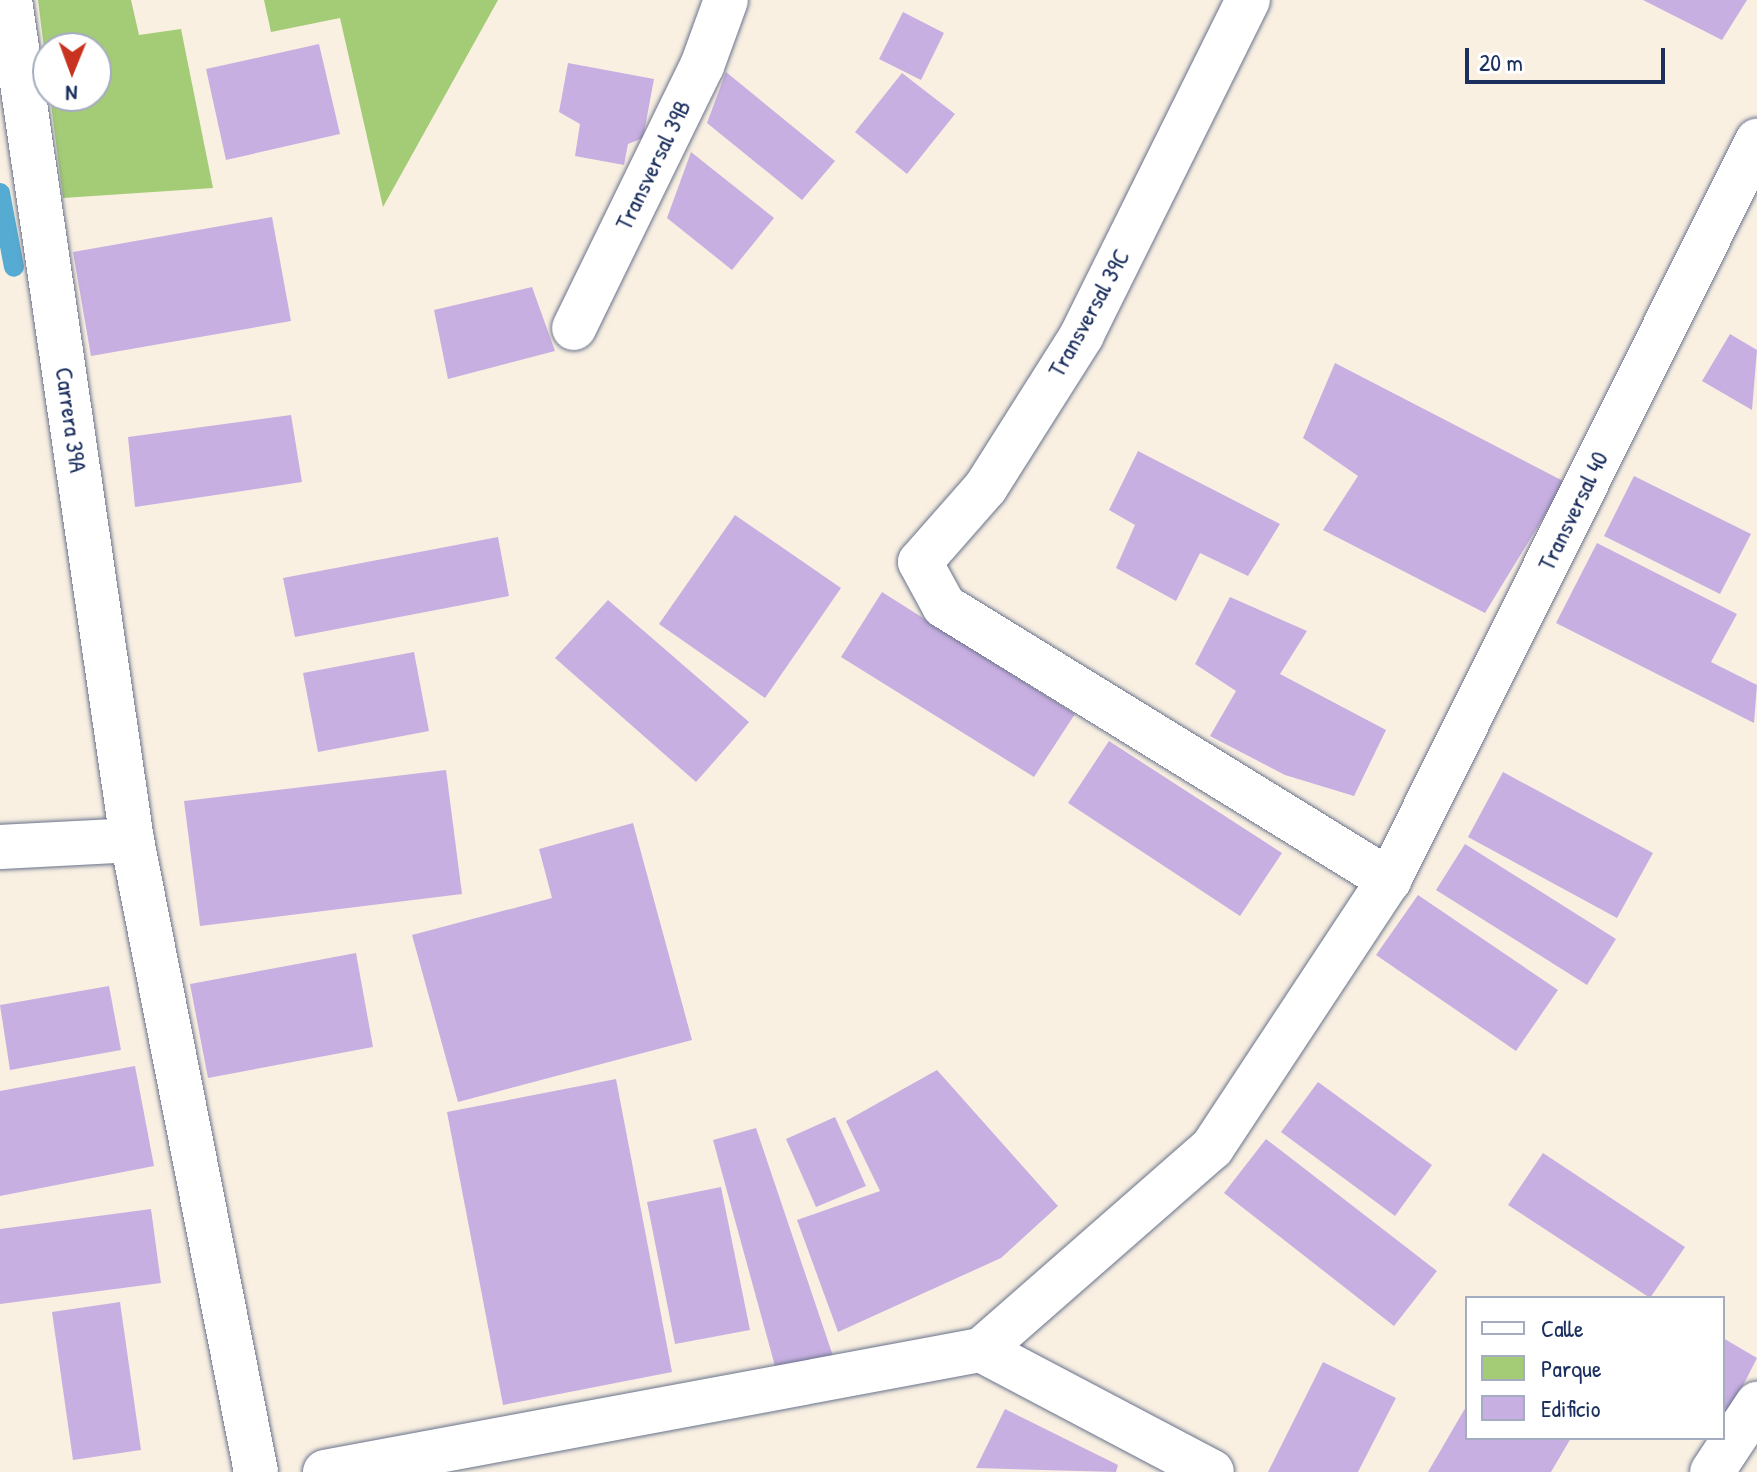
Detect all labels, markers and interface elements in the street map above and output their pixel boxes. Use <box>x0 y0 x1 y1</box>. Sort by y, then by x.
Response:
north arrow <box>32 32 112 112</box>
scale bar <box>1469 32 1669 82</box>
text: 20 m <box>1479 46 1523 78</box>
text: N <box>65 79 78 109</box>
street label: Transversal 39B <box>609 95 697 235</box>
street label: Transversal 39C <box>1042 244 1136 382</box>
street label: Carrera 39A <box>49 365 93 475</box>
street label: Transversal 40 <box>1532 447 1614 575</box>
legend <box>1465 1296 1725 1440</box>
text: Calle <box>1541 1312 1583 1344</box>
text: Parque <box>1541 1352 1601 1384</box>
text: Edificio <box>1541 1392 1600 1424</box>

